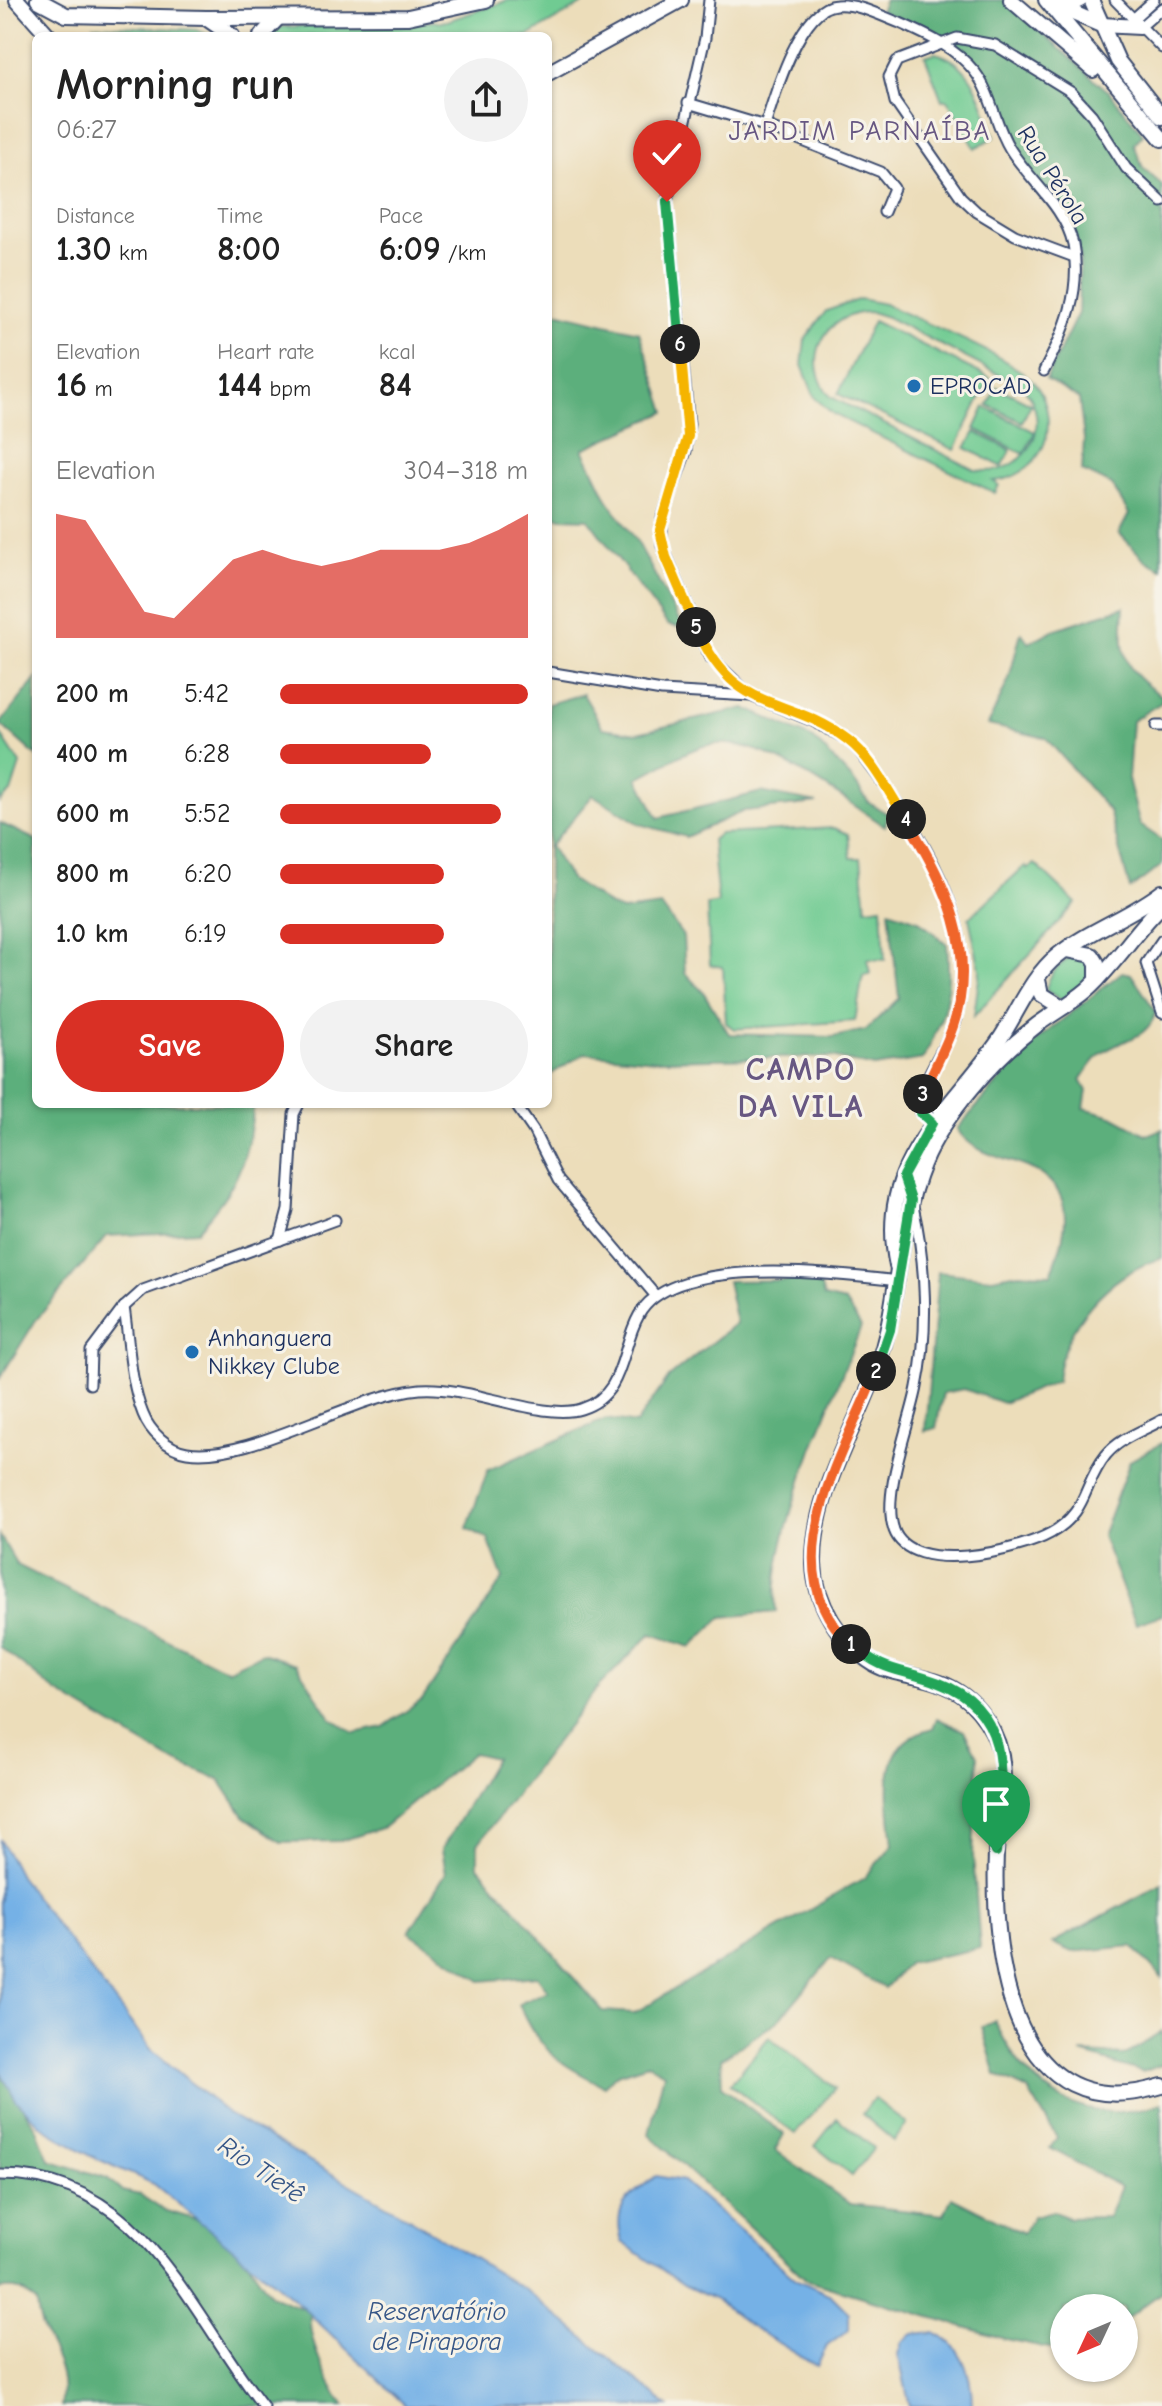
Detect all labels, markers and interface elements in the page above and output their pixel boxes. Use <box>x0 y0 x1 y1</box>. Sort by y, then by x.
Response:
button: share <box>444 58 528 142</box>
text: Morning run <box>56 59 295 110</box>
district label: JARDIM PARNAÍBA <box>728 114 992 147</box>
text: 06:27 <box>56 115 116 145</box>
pin <box>633 120 701 202</box>
street label: Rua Pérola <box>1012 121 1094 229</box>
icon: check <box>645 132 689 176</box>
text: Distance <box>56 203 135 229</box>
text: Time <box>217 203 263 229</box>
text: Pace <box>379 203 423 229</box>
text: 1.30 <box>56 229 112 269</box>
text: 8:00 <box>217 229 281 269</box>
text: 6:09 <box>379 229 441 269</box>
text: km <box>112 240 148 266</box>
text: /km <box>441 240 487 266</box>
pin: 6 <box>660 324 700 364</box>
text: 6 <box>674 331 686 357</box>
text: Elevation <box>56 339 140 365</box>
text: Heart rate <box>217 339 314 365</box>
text: kcal <box>379 339 416 365</box>
text: 16 <box>56 365 87 405</box>
text: 144 <box>217 365 262 405</box>
text: 84 <box>379 365 412 405</box>
place label: EPROCAD <box>930 372 1031 400</box>
text: m <box>87 376 113 402</box>
text: bpm <box>262 376 311 402</box>
marker: EPROCAD <box>905 377 923 395</box>
text: Elevation <box>56 456 156 486</box>
text: 304–318 m <box>404 456 528 486</box>
pin: 5 <box>676 607 716 647</box>
text: 5 <box>690 614 702 640</box>
text: 200 m <box>56 679 129 709</box>
text: 5:42 <box>184 679 229 709</box>
text: 400 m <box>56 739 128 769</box>
text: 6:28 <box>184 739 230 769</box>
text: 600 m <box>56 799 129 829</box>
text: 5:52 <box>184 799 231 829</box>
pin: 4 <box>886 799 926 839</box>
text: 4 <box>901 806 911 832</box>
text: 800 m <box>56 859 129 889</box>
text: 6:20 <box>184 859 232 889</box>
text: 1.0 km <box>56 919 128 949</box>
text: 6:19 <box>184 919 227 949</box>
button: Save <box>56 1000 284 1092</box>
button: Share <box>300 1000 528 1092</box>
district label: CAMPO DA VILA <box>738 1051 865 1125</box>
pin: 3 <box>903 1074 943 1114</box>
text: 3 <box>918 1081 928 1107</box>
place label: Anhanguera Nikkey Clube <box>208 1324 340 1380</box>
marker: Anhanguera Nikkey Clube <box>183 1343 201 1361</box>
pin: 2 <box>856 1351 896 1391</box>
text: 2 <box>871 1358 881 1384</box>
pin: 1 <box>831 1624 871 1664</box>
text: 1 <box>847 1631 855 1657</box>
pin <box>962 1770 1030 1852</box>
icon: arrive <box>974 1782 1018 1826</box>
water label: Rio Tietê <box>212 2130 310 2210</box>
north arrow <box>1050 2294 1138 2382</box>
map controls <box>1050 2294 1138 2382</box>
water label: Reservatório de Pirapora <box>368 2297 506 2357</box>

